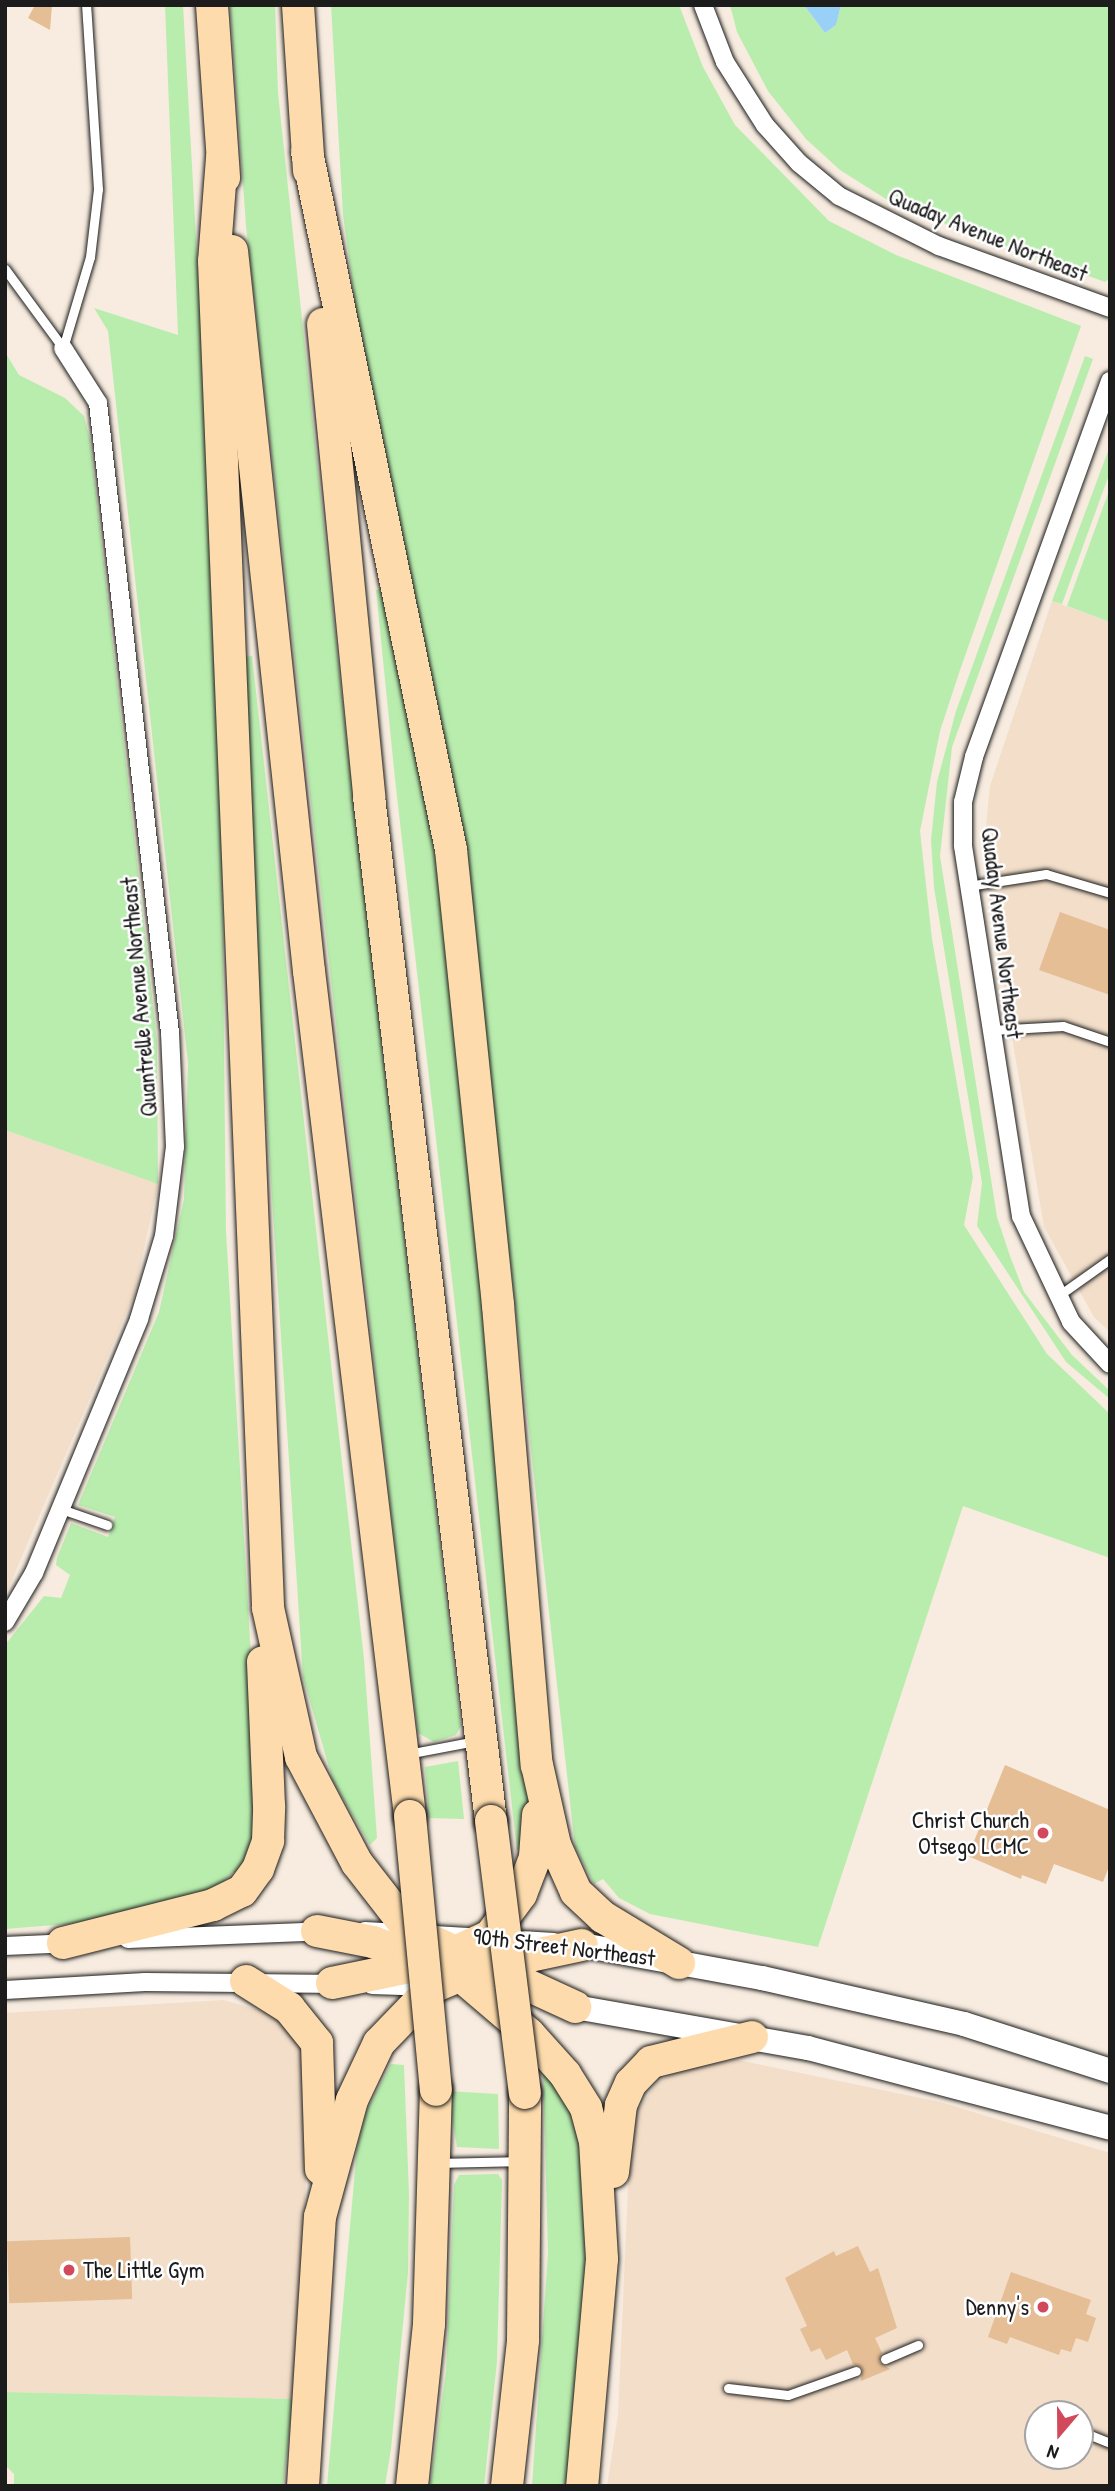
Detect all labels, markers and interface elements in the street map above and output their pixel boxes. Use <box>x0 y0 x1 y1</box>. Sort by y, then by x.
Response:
street label: Quaday Avenue Northeast <box>884 182 1092 288</box>
street label: Quaday Avenue Northeast <box>975 826 1029 1040</box>
street label: Quantrelle Avenue Northeast <box>115 876 163 1118</box>
place label: Christ Church Otsego LCMC <box>912 1806 1029 1860</box>
marker: Christ Church Otsego LCMC <box>1035 1825 1051 1841</box>
street label: 90th Street Northeast <box>471 1922 657 1972</box>
place label: The Little Gym <box>83 2256 204 2284</box>
marker: The Little Gym <box>61 2262 77 2278</box>
place label: Denny's <box>966 2293 1029 2321</box>
marker: Denny's <box>1035 2299 1051 2315</box>
north arrow <box>1024 2400 1094 2470</box>
text: N <box>1043 2439 1062 2467</box>

